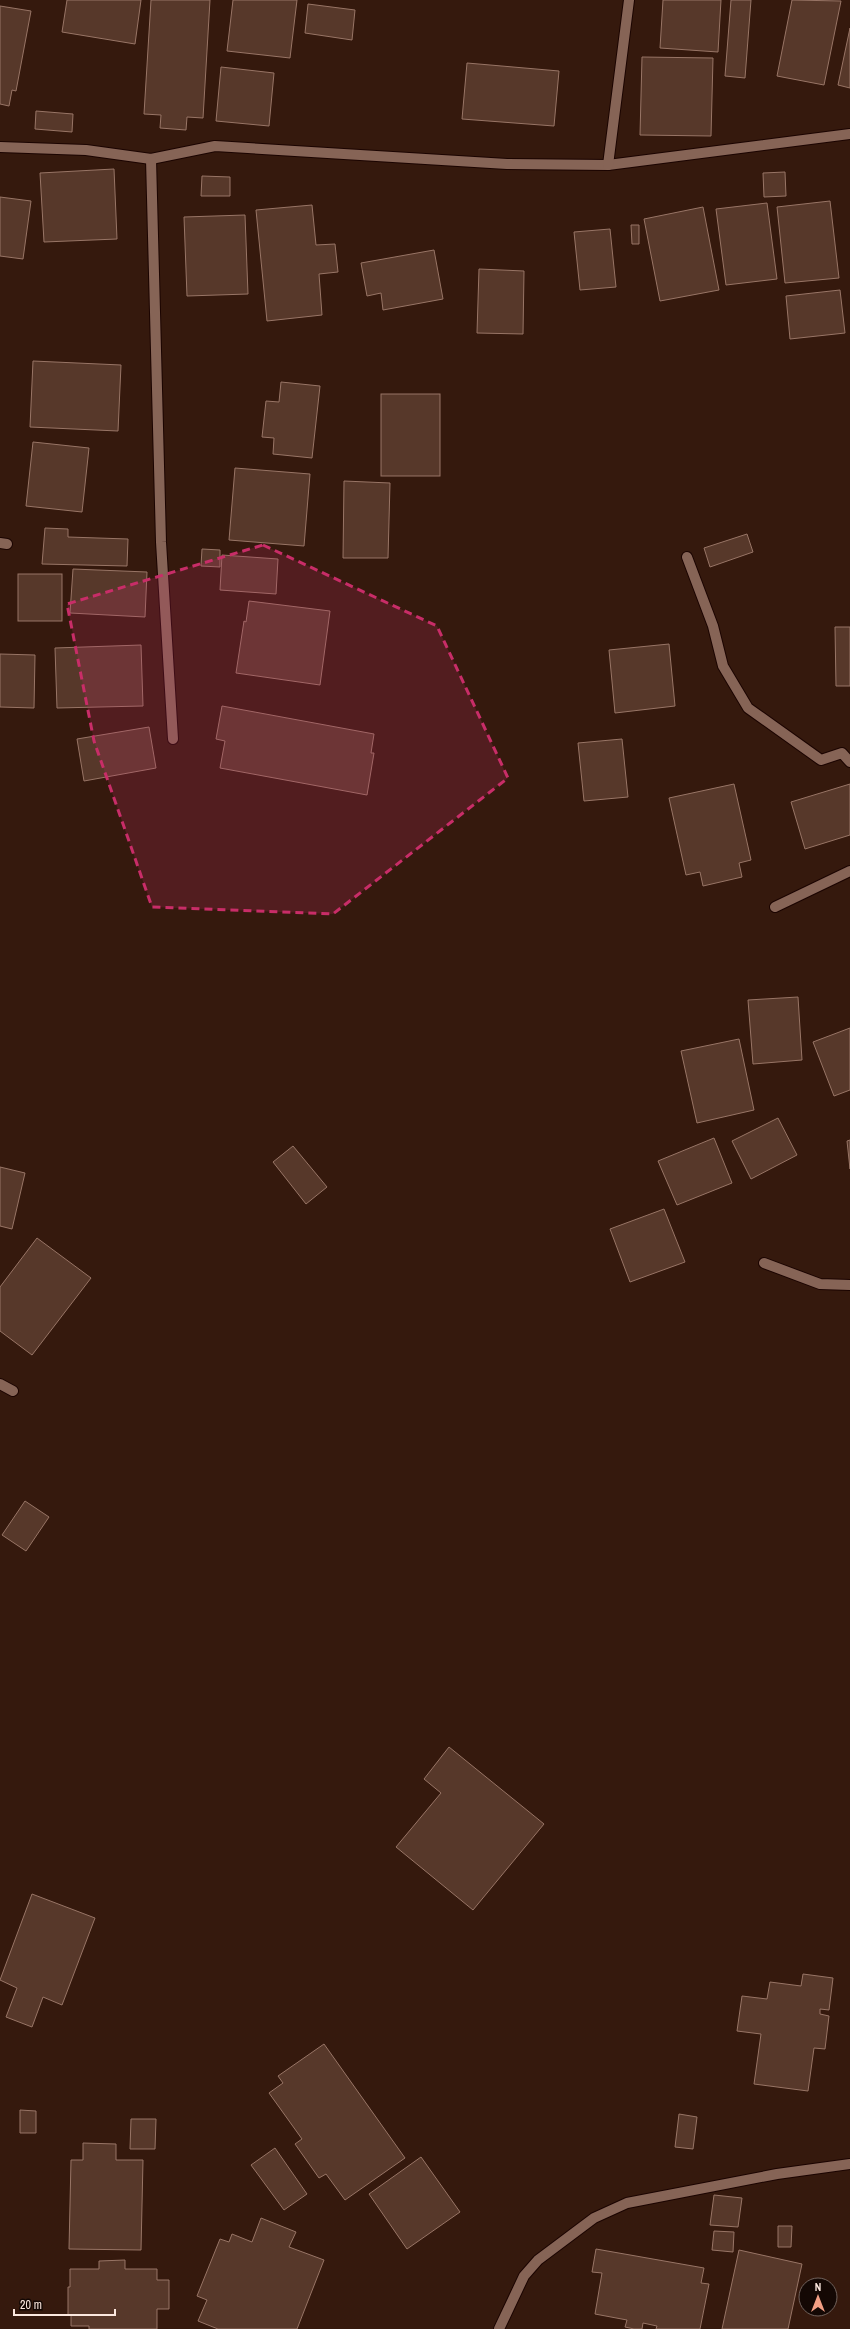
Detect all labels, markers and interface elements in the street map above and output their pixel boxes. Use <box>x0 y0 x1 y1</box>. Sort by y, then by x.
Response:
north arrow <box>798 2277 838 2317</box>
text: N <box>815 2280 821 2294</box>
scale bar <box>14 2291 115 2317</box>
text: 20 m <box>20 2297 42 2313</box>

